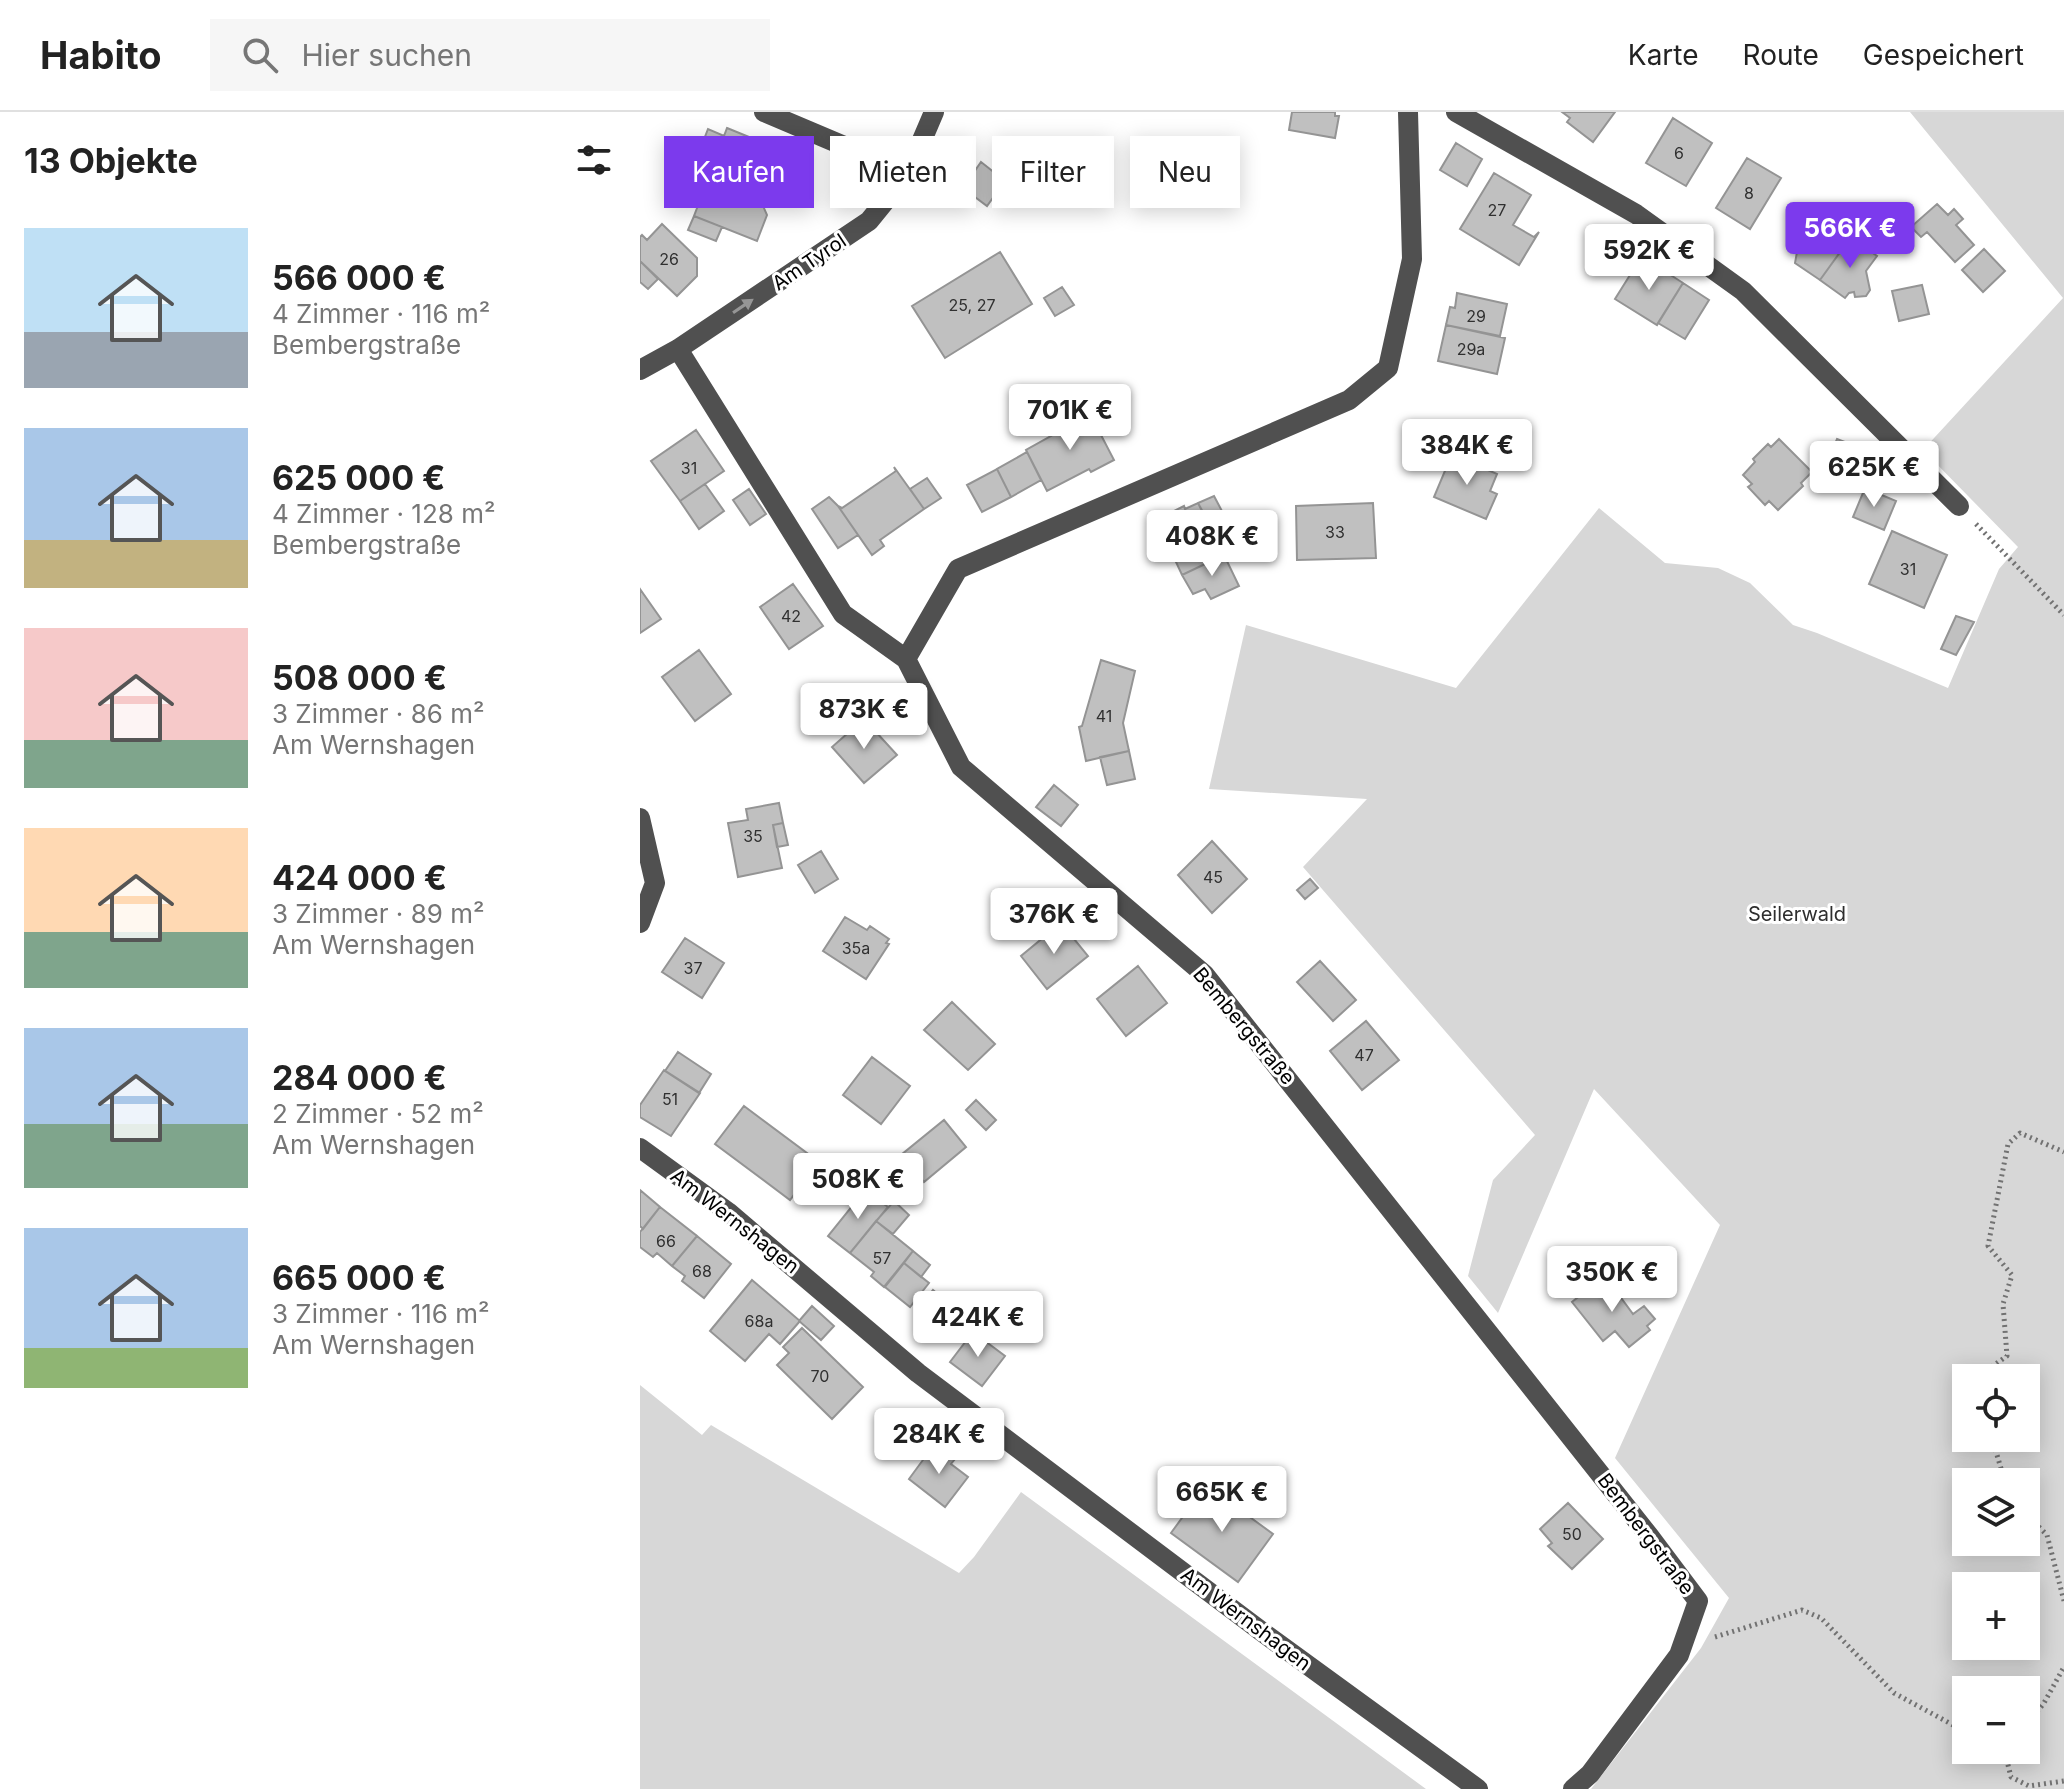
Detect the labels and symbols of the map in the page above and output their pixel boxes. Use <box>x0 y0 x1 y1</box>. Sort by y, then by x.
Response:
house number: 6 <box>1674 143 1684 163</box>
house number: 8 <box>1744 183 1754 203</box>
house number: 27 <box>1488 200 1506 220</box>
pin: 566K € <box>1785 202 1915 270</box>
pin: 592K € <box>1584 224 1714 292</box>
street label: Am Tyrol <box>768 229 850 295</box>
house number: 26 <box>659 249 679 269</box>
house number: 25, 27 <box>949 295 995 315</box>
one-way arrow <box>732 299 753 314</box>
house number: 29 <box>1466 306 1486 326</box>
house number: 29a <box>1457 339 1485 359</box>
pin: 701K € <box>1005 384 1135 452</box>
pin: 384K € <box>1402 419 1532 487</box>
pin: 625K € <box>1809 441 1939 509</box>
house number: 31 <box>681 458 697 478</box>
pin: 408K € <box>1147 510 1277 578</box>
house number: 33 <box>1325 522 1345 542</box>
house number: 31 <box>1900 559 1916 579</box>
house number: 42 <box>781 606 801 626</box>
pin: 873K € <box>799 683 929 751</box>
house number: 41 <box>1096 706 1112 726</box>
house number: 35 <box>743 826 763 846</box>
house number: 45 <box>1203 867 1223 887</box>
pin: 376K € <box>989 888 1119 956</box>
park label: Seilerwald <box>1748 902 1846 926</box>
house number: 35a <box>842 938 870 958</box>
house number: 37 <box>684 958 702 978</box>
street label: Bembergstraße <box>1188 963 1300 1089</box>
house number: 47 <box>1354 1045 1374 1065</box>
house number: 51 <box>662 1089 678 1109</box>
pin: 508K € <box>793 1153 923 1221</box>
street label: Am Wernshagen <box>666 1163 804 1279</box>
house number: 66 <box>656 1231 676 1251</box>
pin: 350K € <box>1547 1246 1677 1314</box>
house number: 57 <box>873 1248 891 1268</box>
house number: 68 <box>692 1261 712 1281</box>
pin: 424K € <box>913 1291 1043 1359</box>
house number: 68a <box>745 1311 773 1331</box>
house number: 70 <box>811 1366 829 1386</box>
pin: 284K € <box>874 1408 1004 1476</box>
pin: 665K € <box>1157 1466 1287 1534</box>
street label: Bembergstraße <box>1593 1469 1699 1599</box>
house number: 50 <box>1562 1524 1582 1544</box>
street label: Am Wernshagen <box>1176 1562 1316 1676</box>

